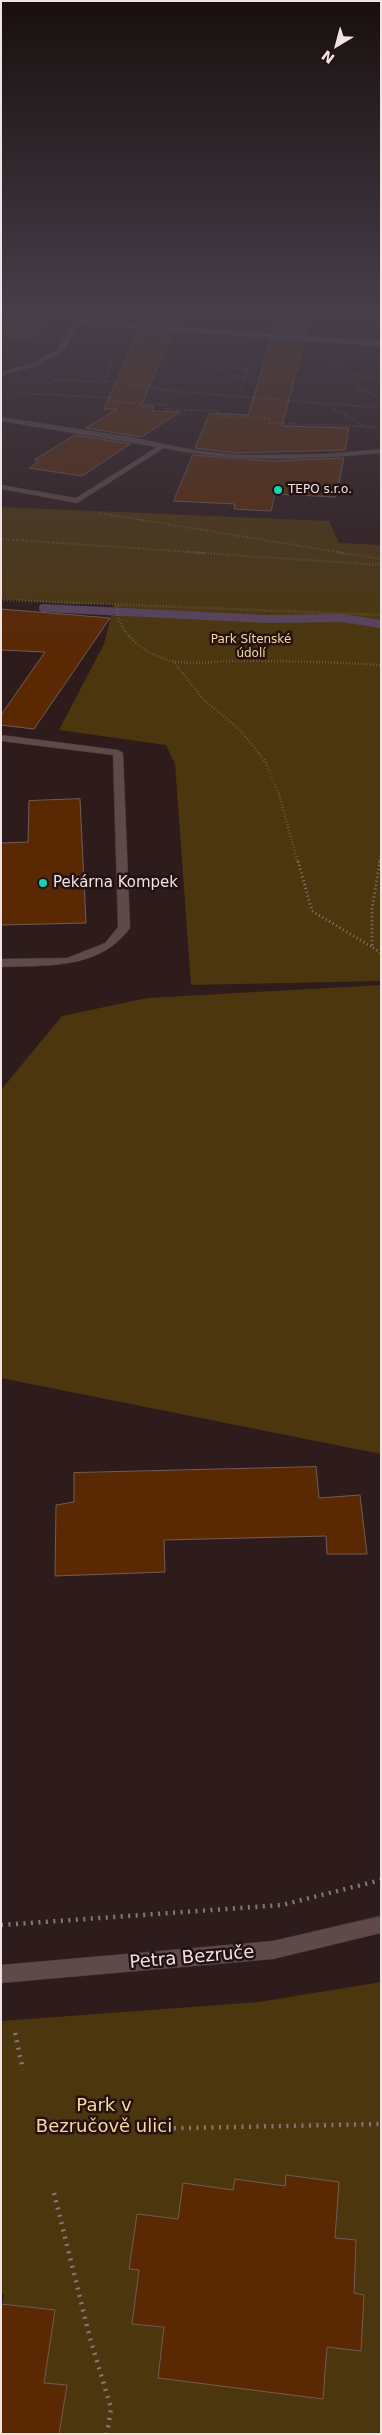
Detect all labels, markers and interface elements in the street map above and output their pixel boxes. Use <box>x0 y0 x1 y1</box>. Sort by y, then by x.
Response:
north arrow <box>312 20 362 70</box>
text: N <box>318 47 337 67</box>
place label: TEPO s.r.o. <box>288 483 352 497</box>
marker: TEPO s.r.o. <box>272 484 284 496</box>
park label: Park Sítenské údolí <box>211 633 291 661</box>
place label: Pekárna Kompek <box>53 874 178 892</box>
marker: Pekárna Kompek <box>37 877 49 889</box>
street label: Petra Bezruče <box>129 1942 255 1974</box>
park label: Park v Bezručově ulici <box>36 2095 172 2138</box>

